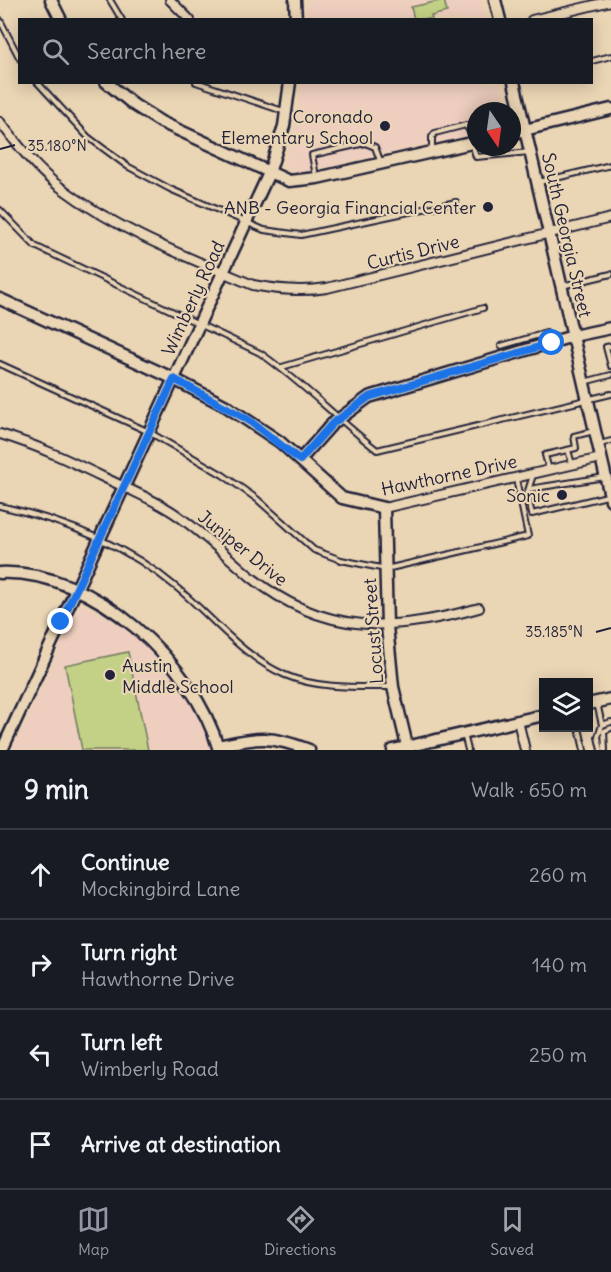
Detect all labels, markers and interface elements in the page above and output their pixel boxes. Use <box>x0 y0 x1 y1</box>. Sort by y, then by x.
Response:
search box <box>18 18 593 84</box>
icon: search <box>39 35 72 68</box>
text: Search here <box>87 37 206 65</box>
north arrow <box>467 102 521 156</box>
place label: Coronado Elementary School <box>221 105 373 149</box>
marker: Coronado Elementary School <box>378 119 392 133</box>
text: 35.180°N <box>27 136 87 155</box>
street label: South Georgia Street <box>537 151 597 319</box>
place label: ANB - Georgia Financial Center <box>224 196 477 219</box>
marker: ANB - Georgia Financial Center <box>481 200 495 214</box>
street label: Curtis Drive <box>364 229 462 275</box>
street label: Wimberly Road <box>156 237 230 359</box>
route start <box>538 329 564 355</box>
street label: Hawthorne Drive <box>379 449 519 501</box>
place label: Sonic <box>506 484 550 507</box>
marker: Sonic <box>555 488 569 502</box>
street label: Juniper Drive <box>194 505 292 591</box>
street label: Locust Street <box>358 577 388 685</box>
route end <box>47 608 73 634</box>
text: 35.185°N <box>525 622 583 641</box>
place label: Austin Middle School <box>122 654 234 698</box>
marker: Austin Middle School <box>103 668 117 682</box>
map controls <box>539 678 593 732</box>
button: layers <box>539 678 593 732</box>
text: 9 min <box>24 773 89 806</box>
text: Walk · 650 m <box>471 777 587 802</box>
text: Continue <box>81 848 170 876</box>
icon: ahead <box>24 858 57 891</box>
text: 260 m <box>529 862 587 887</box>
text: Mockingbird Lane <box>81 876 240 901</box>
text: Turn right <box>81 938 177 966</box>
icon: right <box>24 948 57 981</box>
text: 140 m <box>532 952 587 977</box>
text: Hawthorne Drive <box>81 966 235 991</box>
text: Turn left <box>81 1028 162 1056</box>
icon: left <box>24 1038 57 1071</box>
text: 250 m <box>529 1042 587 1067</box>
text: Wimberly Road <box>81 1056 219 1081</box>
icon: arrive <box>24 1128 57 1161</box>
text: Arrive at destination <box>81 1130 281 1158</box>
tab: Map <box>77 1203 110 1259</box>
tab: Directions <box>264 1203 336 1259</box>
tab: Saved <box>490 1203 534 1259</box>

